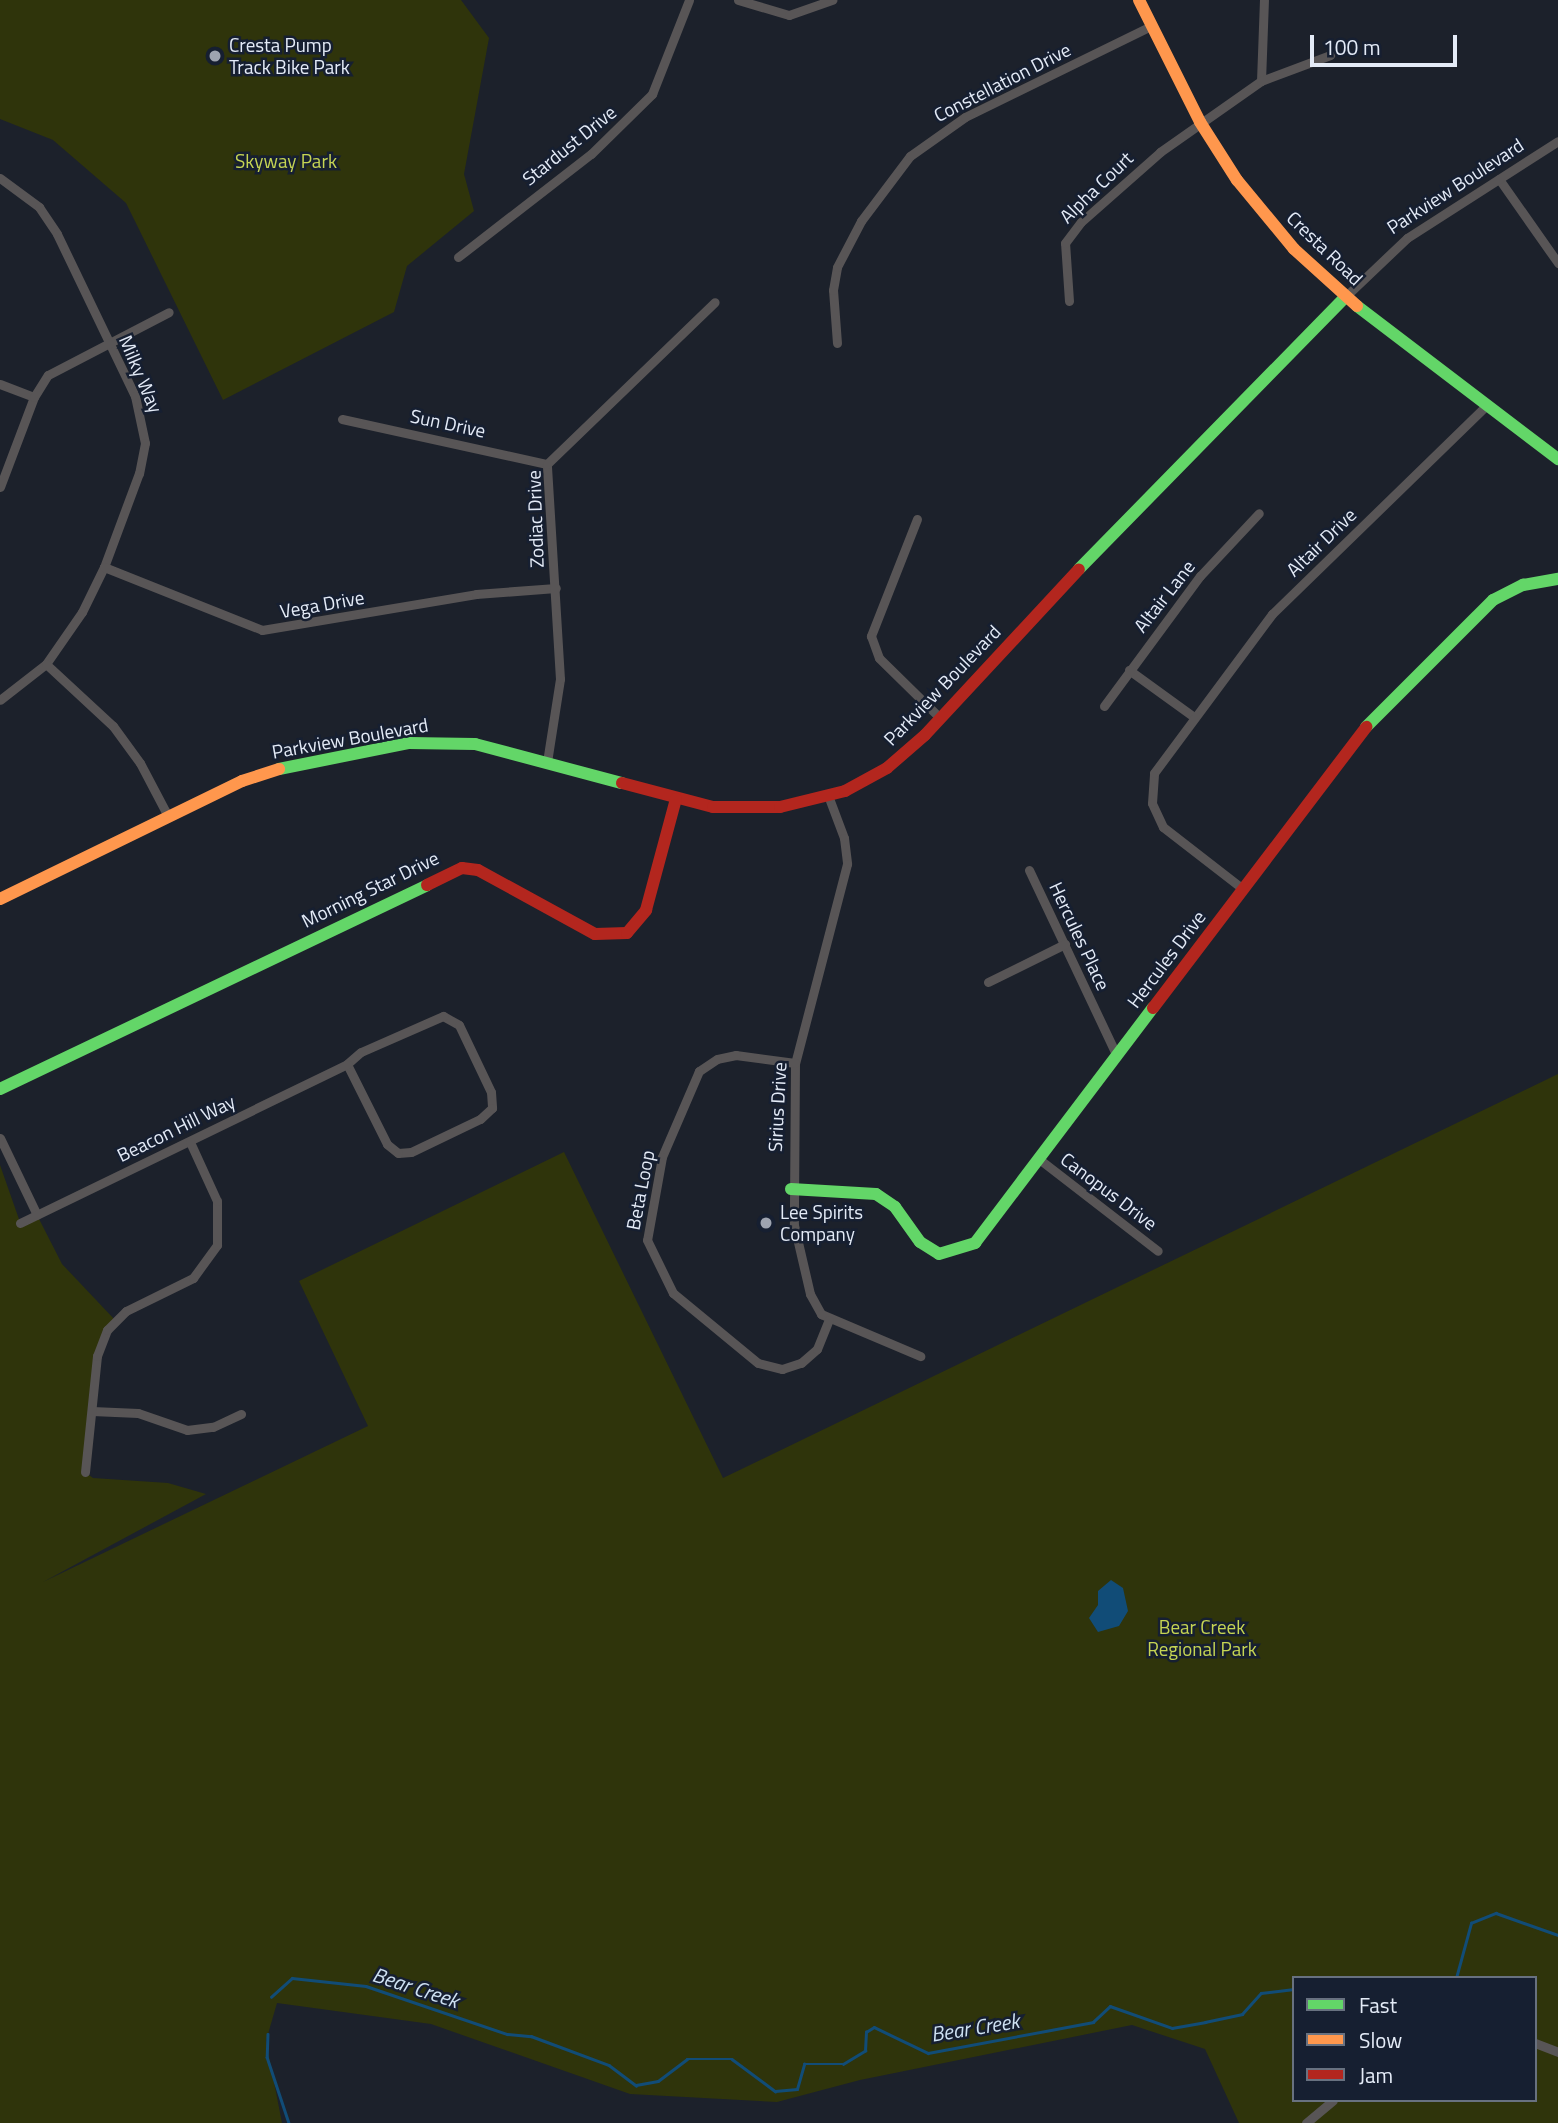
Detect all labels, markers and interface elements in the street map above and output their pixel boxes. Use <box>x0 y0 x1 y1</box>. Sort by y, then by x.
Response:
scale bar <box>1313 21 1460 65</box>
text: 100 m <box>1323 31 1380 63</box>
place label: Cresta Pump Track Bike Park <box>229 34 350 78</box>
street label: Constellation Drive <box>930 38 1074 126</box>
marker: Cresta Pump Track Bike Park <box>207 48 223 64</box>
street label: Stardust Drive <box>518 100 620 190</box>
street label: Parkview Boulevard <box>1382 133 1528 239</box>
street label: Alpha Court <box>1055 146 1137 228</box>
park label: Skyway Park <box>235 150 337 172</box>
street label: Cresta Road <box>1282 206 1368 290</box>
street label: Milky Way <box>114 332 168 416</box>
street label: Sun Drive <box>408 404 488 442</box>
street label: Zodiac Drive <box>522 470 548 568</box>
street label: Altair Drive <box>1281 503 1361 581</box>
street label: Altair Lane <box>1129 555 1199 637</box>
street label: Vega Drive <box>278 585 366 623</box>
street label: Parkview Boulevard <box>879 620 1005 750</box>
street label: Parkview Boulevard <box>270 713 430 763</box>
street label: Morning Star Drive <box>298 846 442 932</box>
street label: Hercules Place <box>1045 878 1115 994</box>
street label: Hercules Drive <box>1122 906 1210 1012</box>
street label: Sirius Drive <box>763 1062 791 1152</box>
street label: Beacon Hill Way <box>113 1090 239 1166</box>
street label: Canopus Drive <box>1056 1147 1162 1235</box>
street label: Beta Loop <box>621 1148 659 1232</box>
place label: Lee Spirits Company <box>780 1201 863 1245</box>
marker: Lee Spirits Company <box>758 1215 774 1231</box>
park label: Bear Creek Regional Park <box>1147 1616 1257 1660</box>
water label: Bear Creek <box>370 1961 462 2013</box>
legend <box>1292 1976 1537 2102</box>
text: Fast <box>1359 1989 1397 2021</box>
water label: Bear Creek <box>929 2008 1021 2046</box>
text: Slow <box>1359 2024 1402 2056</box>
text: Jam <box>1359 2059 1393 2091</box>

